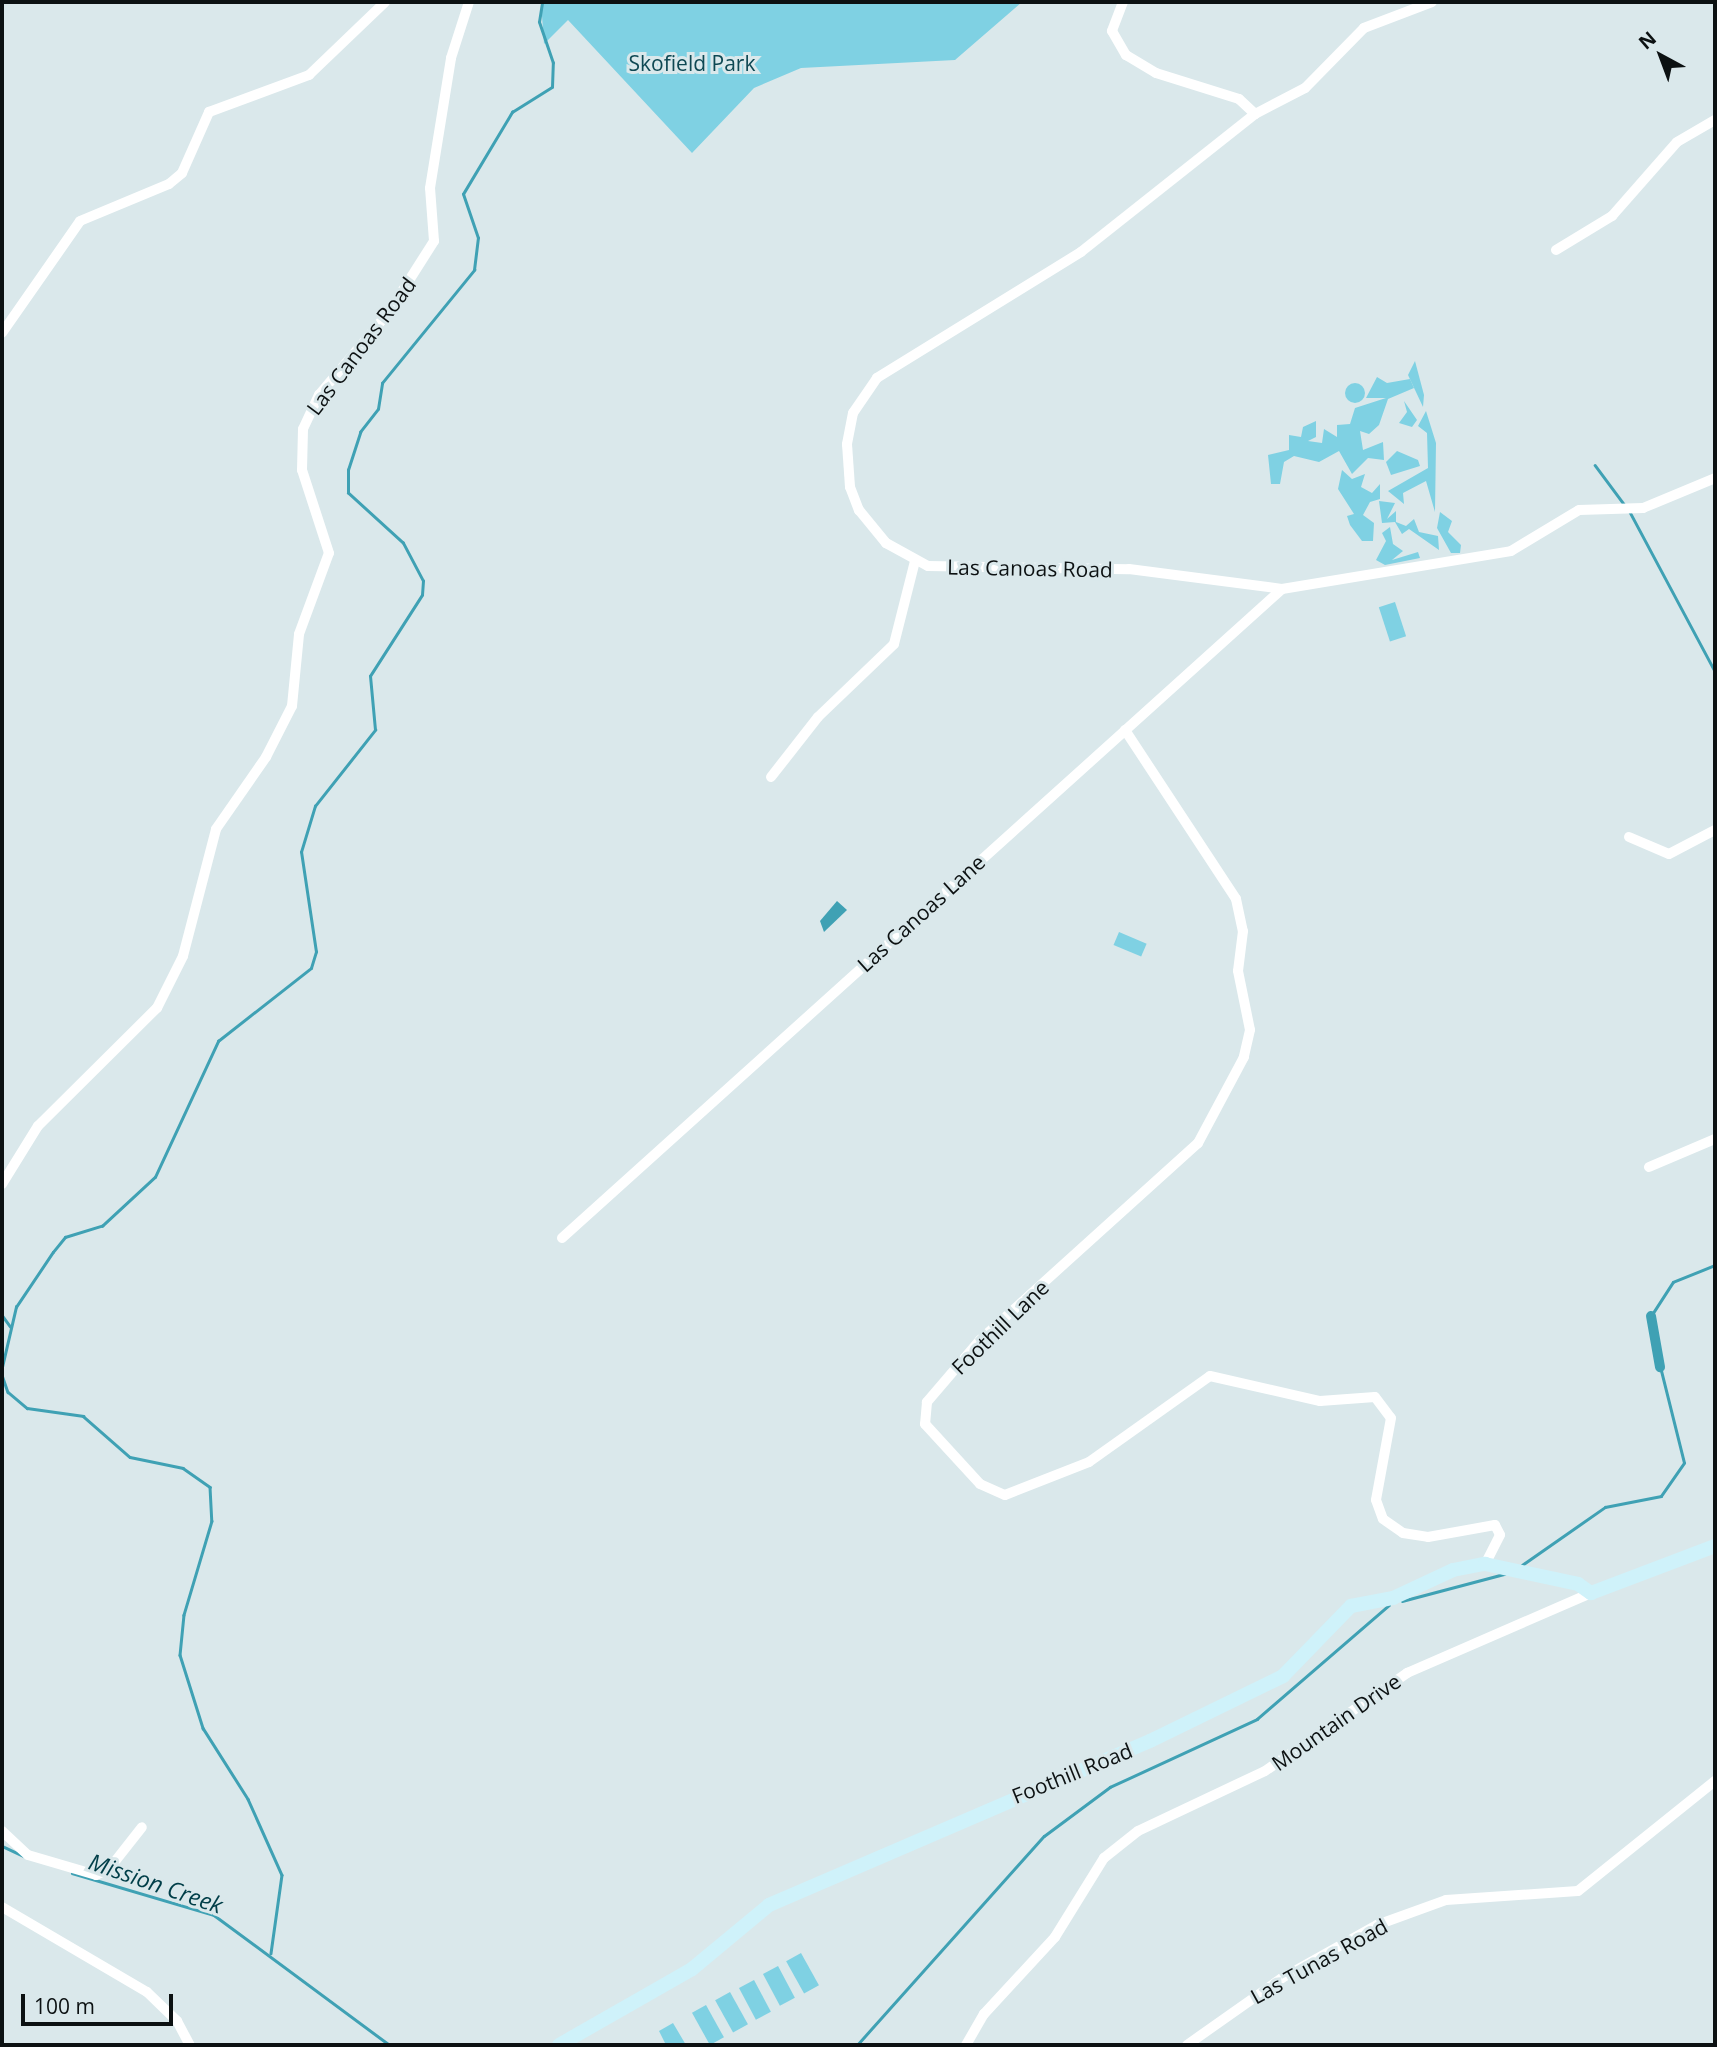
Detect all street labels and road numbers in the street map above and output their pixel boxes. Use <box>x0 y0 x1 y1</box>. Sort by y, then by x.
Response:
street label: Las Canoas Road <box>301 272 421 420</box>
street label: Las Canoas Road <box>947 554 1113 582</box>
street label: Las Canoas Lane <box>852 849 990 977</box>
street label: Foothill Lane <box>946 1274 1054 1380</box>
street label: Mountain Drive <box>1267 1668 1405 1776</box>
street label: Foothill Road <box>1008 1737 1136 1809</box>
street label: Las Tunas Road <box>1246 1913 1392 2009</box>

